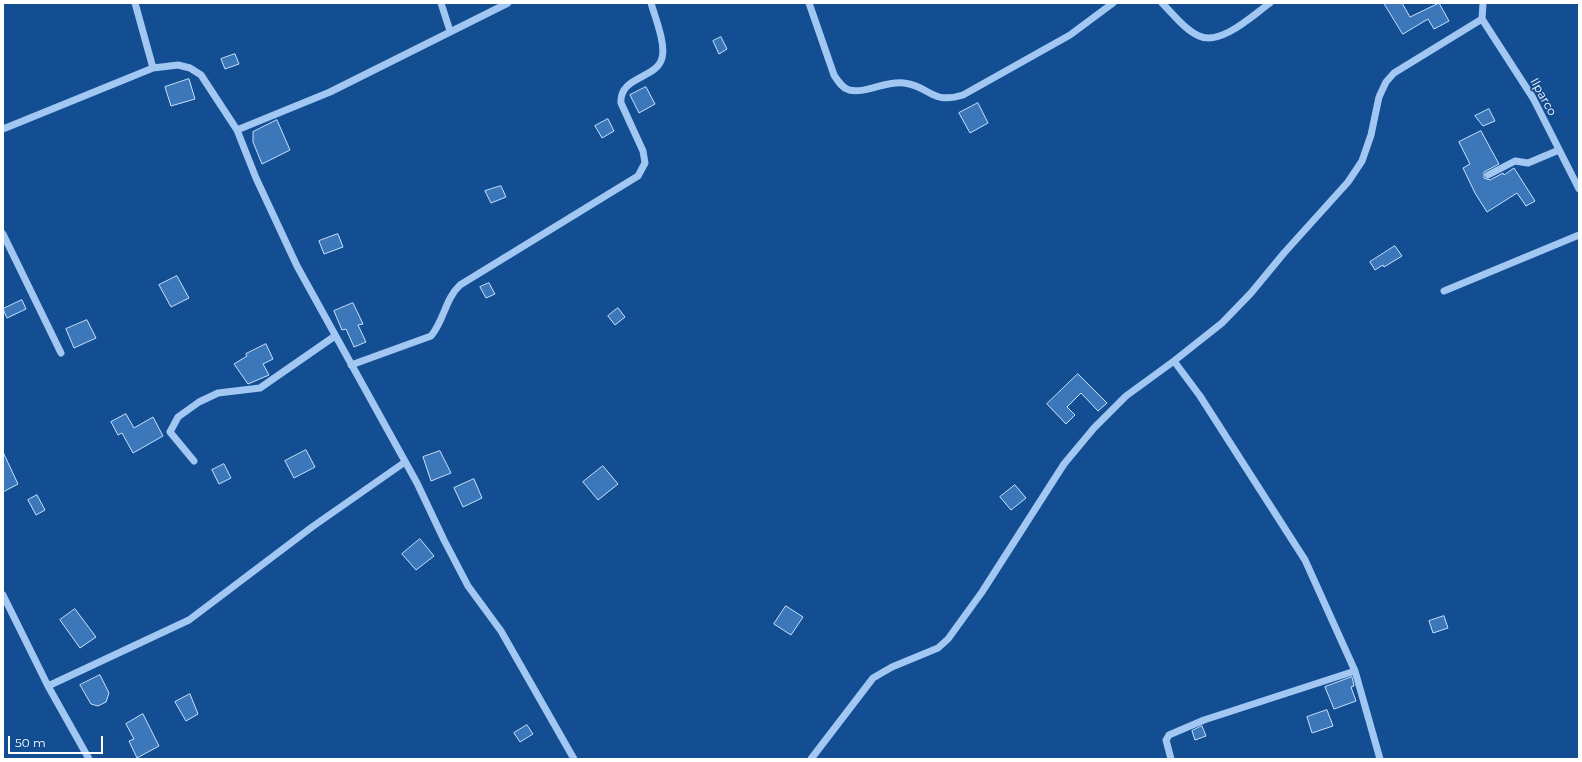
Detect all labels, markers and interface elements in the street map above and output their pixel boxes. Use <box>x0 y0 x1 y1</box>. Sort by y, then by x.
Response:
street label: Ilparco <box>1527 76 1559 118</box>
scale bar <box>10 728 105 754</box>
text: 50 m <box>15 735 46 750</box>

